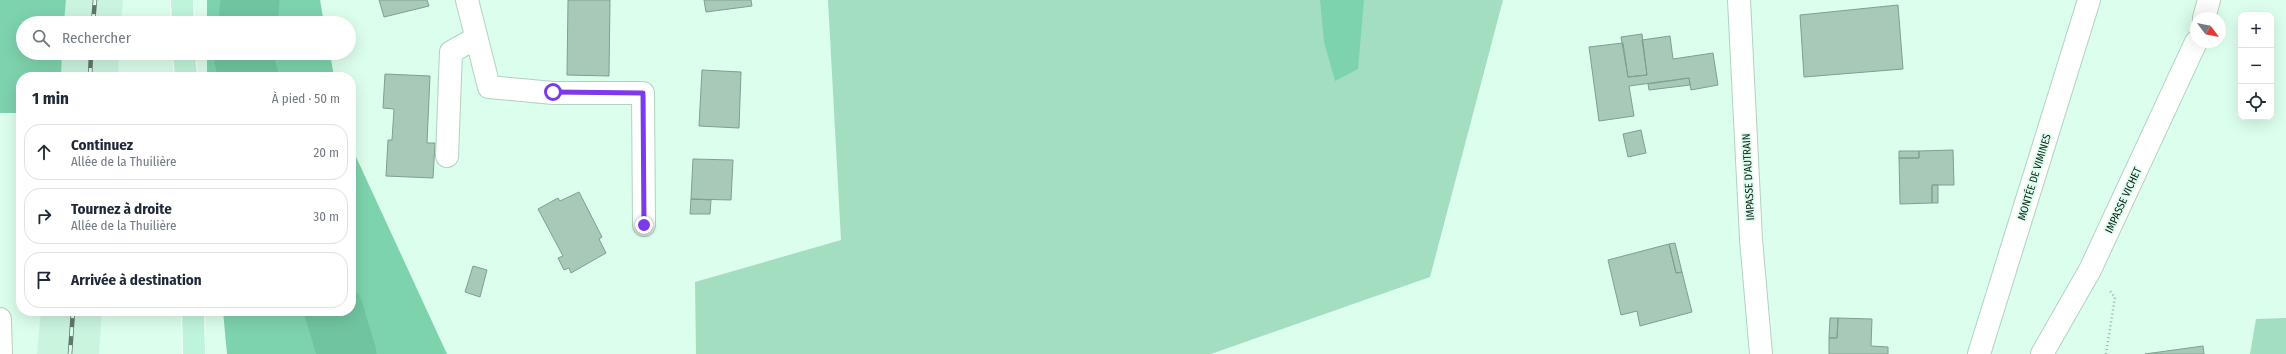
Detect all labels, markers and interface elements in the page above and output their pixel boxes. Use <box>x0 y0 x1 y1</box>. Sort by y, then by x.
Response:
north arrow <box>2190 12 2226 48</box>
map controls <box>2238 12 2274 120</box>
button: + <box>2238 12 2274 48</box>
search box <box>16 16 356 60</box>
icon: search <box>30 27 52 49</box>
text: Rechercher <box>62 29 131 47</box>
button: − <box>2238 48 2274 84</box>
route start <box>544 83 562 101</box>
button: locate <box>2238 84 2274 120</box>
text: 1 min <box>32 88 69 109</box>
text: À pied · 50 m <box>272 91 340 106</box>
street label: MONTÉE DE VIMINES <box>2014 132 2054 222</box>
street label: IMPASSE D'AUTRAIN <box>1740 133 1757 221</box>
text: Continuez <box>71 136 133 154</box>
icon: ahead <box>33 141 55 163</box>
text: 20 m <box>313 145 339 160</box>
text: Allée de la Thuilière <box>71 154 176 169</box>
street label: IMPASSE VICHET <box>2103 164 2145 235</box>
text: Tournez à droite <box>71 200 172 218</box>
icon: right <box>33 205 55 227</box>
text: 30 m <box>313 209 339 224</box>
route end <box>635 216 653 234</box>
text: Allée de la Thuilière <box>71 218 176 233</box>
icon: arrive <box>33 269 55 291</box>
text: Arrivée à destination <box>71 271 202 289</box>

